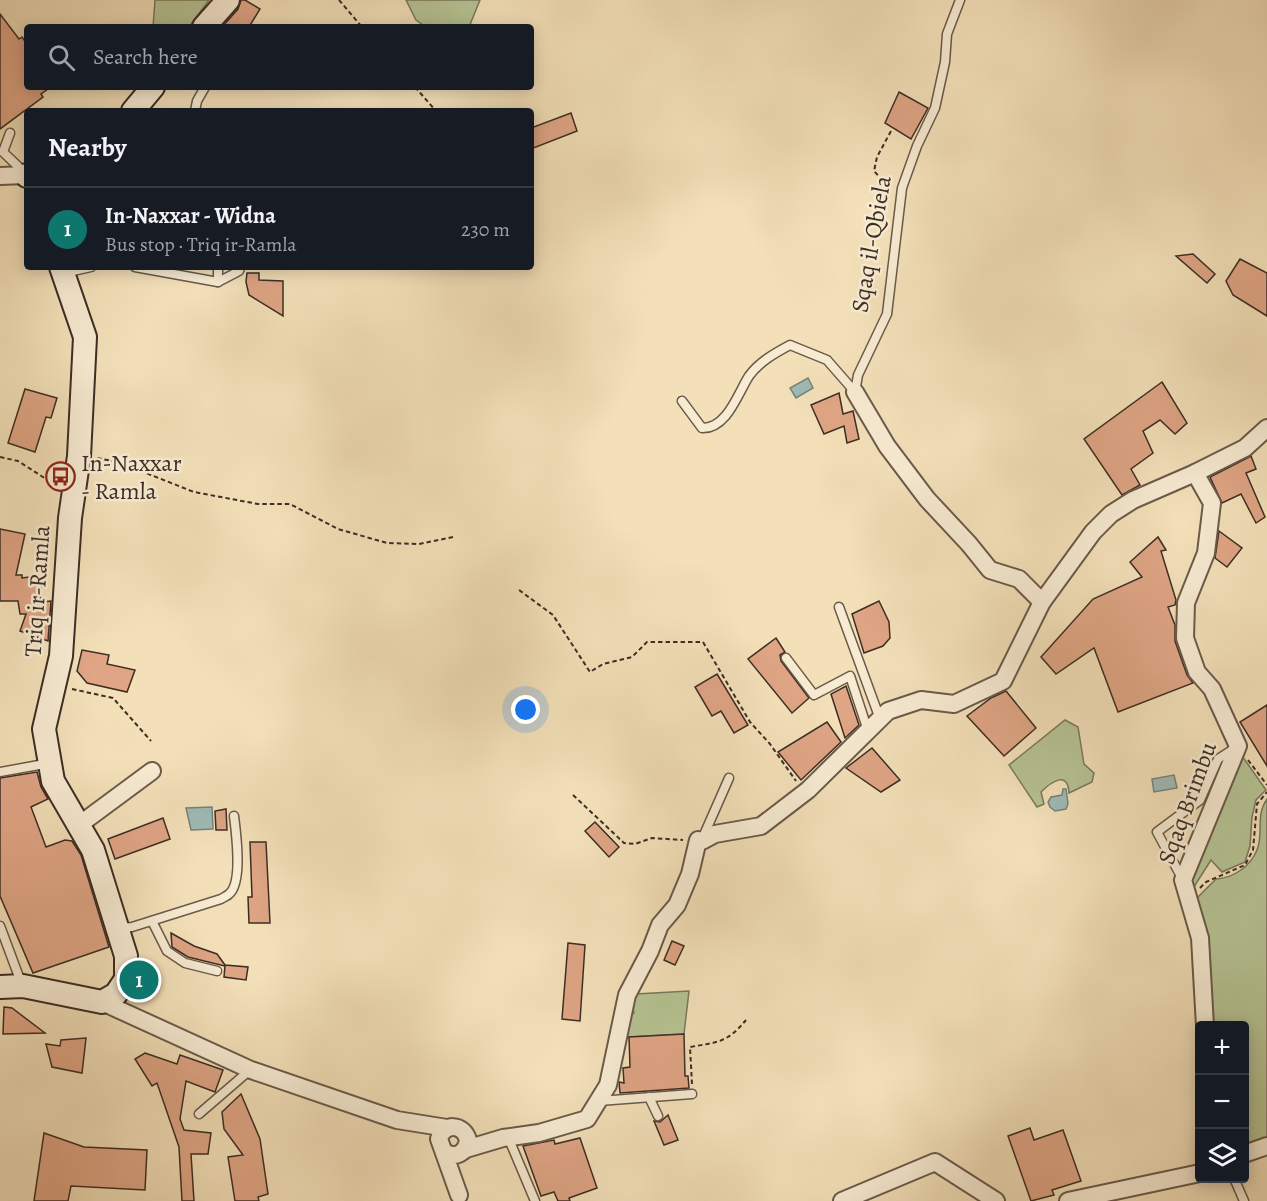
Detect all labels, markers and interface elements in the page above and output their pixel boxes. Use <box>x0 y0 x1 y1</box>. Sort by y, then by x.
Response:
search box <box>24 24 534 90</box>
icon: search <box>45 41 78 74</box>
text: Search here <box>93 42 198 72</box>
text: Nearby <box>48 130 127 165</box>
street label: Sqaq il-Qbiela <box>843 172 899 315</box>
text: In-Naxxar - Widna <box>105 201 276 231</box>
text: 1 <box>64 216 71 243</box>
text: 230 m <box>461 216 510 243</box>
text: Bus stop · Triq ir-Ramla <box>105 231 297 258</box>
place label: In-Naxxar - Ramla <box>81 447 182 507</box>
bus stop icon: In-Naxxar - Ramla <box>44 461 76 493</box>
street label: Triq ir-Ramla <box>16 523 58 658</box>
your location <box>511 695 540 724</box>
street label: Sqaq Brimbu <box>1150 737 1224 869</box>
pin: 1 <box>120 958 158 1002</box>
map controls <box>1195 1021 1249 1183</box>
button: + <box>1195 1021 1249 1075</box>
button: − <box>1195 1075 1249 1129</box>
button: layers <box>1195 1129 1249 1183</box>

